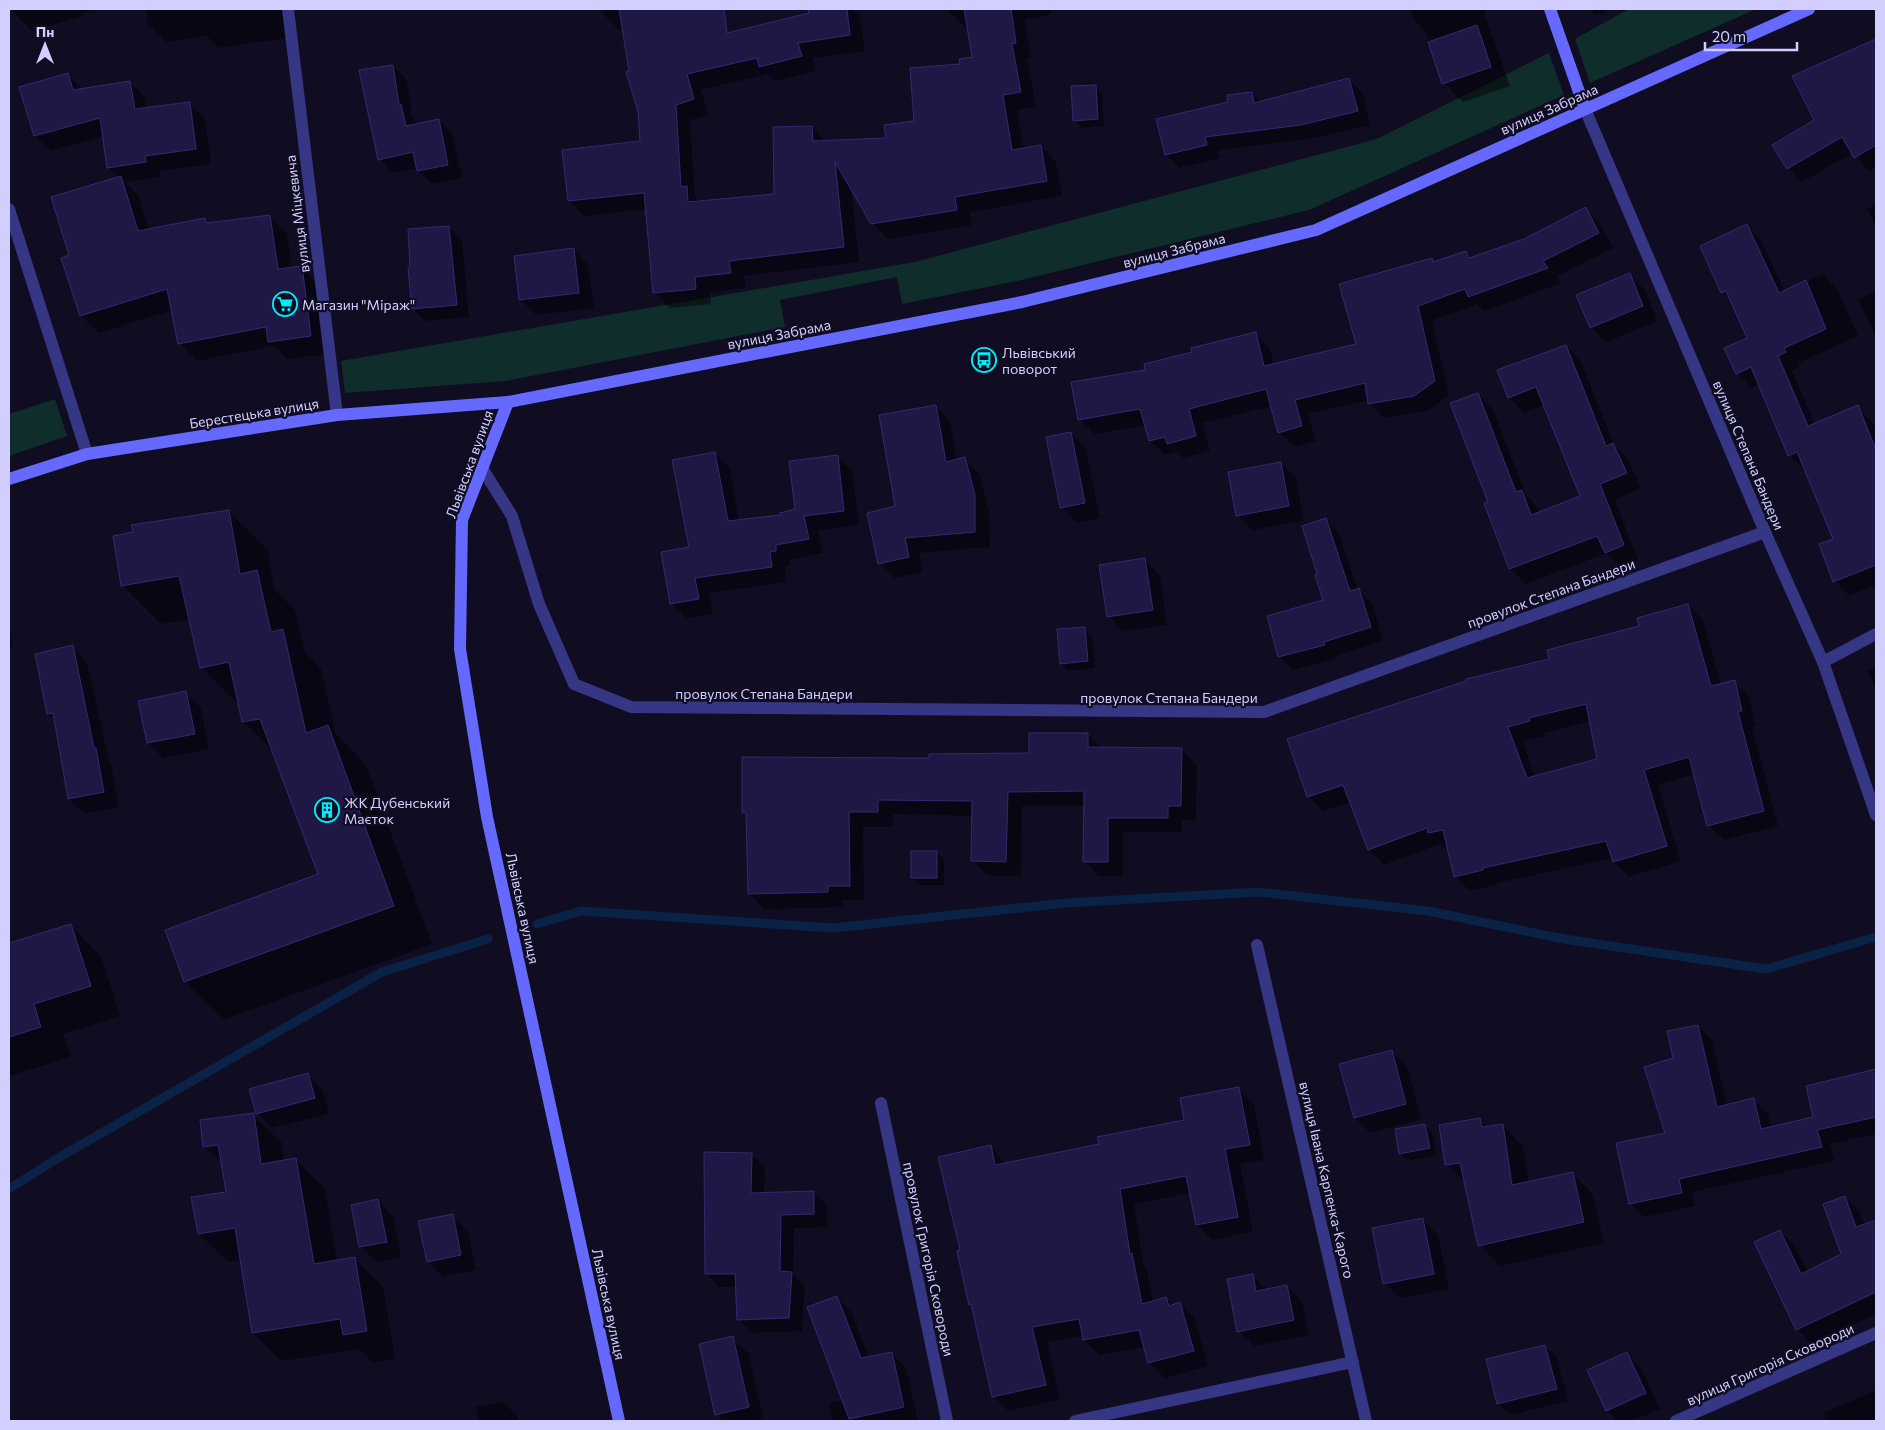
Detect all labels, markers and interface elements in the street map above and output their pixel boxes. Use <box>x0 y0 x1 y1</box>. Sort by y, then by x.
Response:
north arrow <box>20 20 70 70</box>
scale bar <box>1705 20 1798 52</box>
text: Пн <box>36 23 54 40</box>
text: 20 m <box>1712 27 1746 45</box>
street label: вулиця Забрама <box>1498 80 1600 138</box>
street label: вулиця Міцкевича <box>281 154 313 274</box>
street label: вулиця Забрама <box>1121 229 1227 271</box>
supermarket icon: Магазин "Міраж" <box>272 291 298 317</box>
place label: Магазин "Міраж" <box>302 296 415 313</box>
street label: вулиця Забрама <box>726 316 832 352</box>
place label: Львівський поворот <box>1002 344 1076 377</box>
bus stop icon: Львівський поворот <box>971 347 997 373</box>
street label: вулиця Степана Бандери <box>1710 378 1788 532</box>
street label: Берестецька вулиця <box>188 394 320 432</box>
street label: Львівська вулиця <box>442 408 496 520</box>
street label: провулок Степана Бандери <box>1465 555 1637 631</box>
street label: провулок Степана Бандери <box>675 685 853 702</box>
street label: провулок Степана Бандери <box>1080 689 1258 706</box>
place label: ЖК Дубенський Маєток <box>344 794 450 827</box>
building icon: ЖК Дубенський Маєток <box>314 797 340 823</box>
street label: Львівська вулиця <box>503 851 543 965</box>
street label: вулиця Івана Карпенка-Карого <box>1296 1080 1358 1280</box>
street label: провулок Григорія Сковороди <box>900 1160 958 1358</box>
street label: Львівська вулиця <box>589 1247 629 1361</box>
street label: вулиця Григорія Сковороди <box>1684 1319 1856 1409</box>

